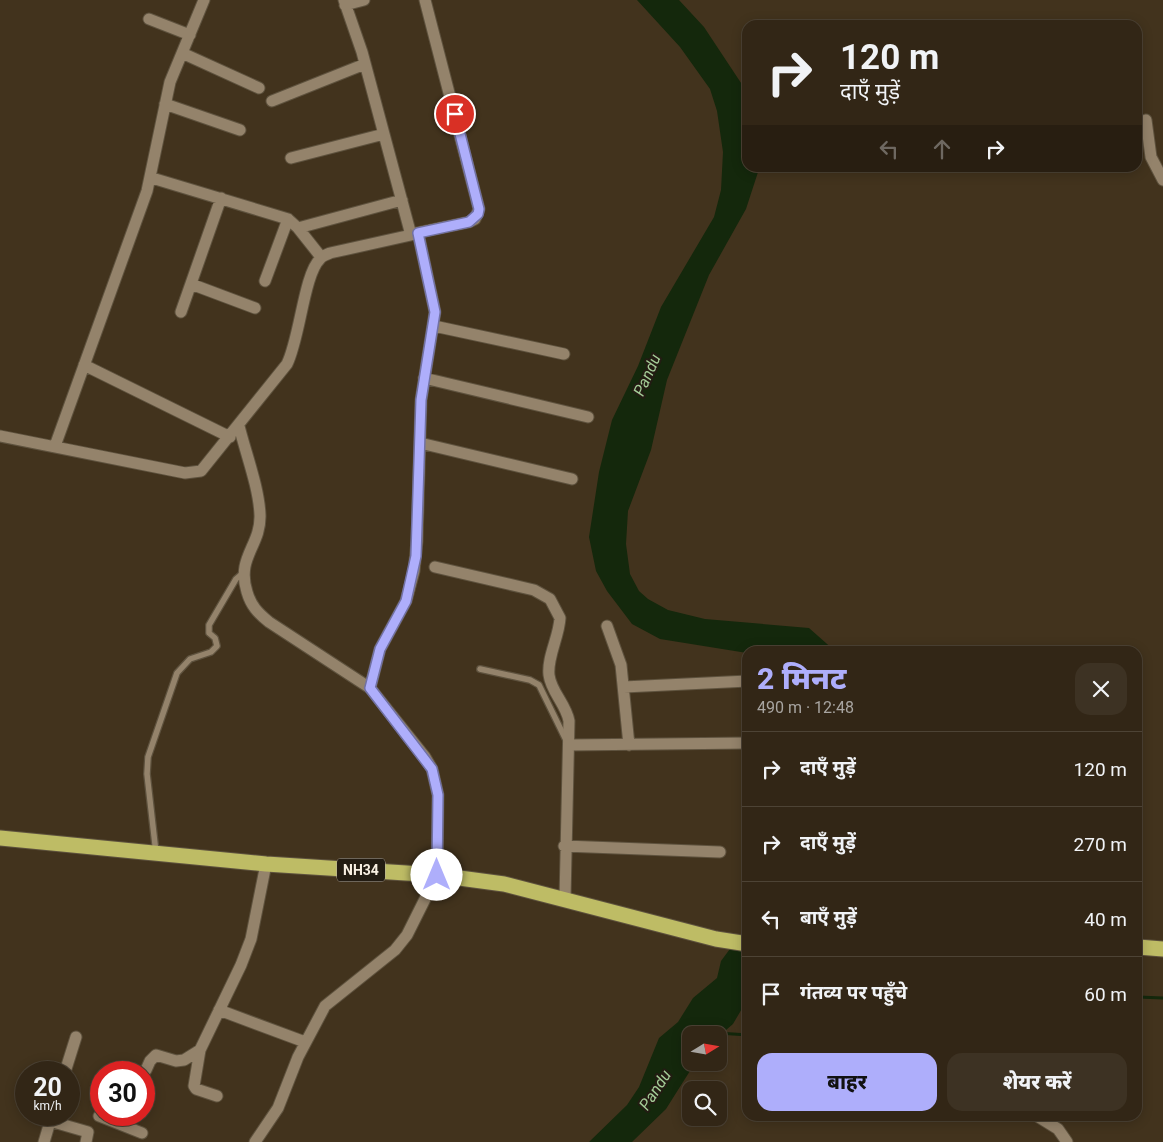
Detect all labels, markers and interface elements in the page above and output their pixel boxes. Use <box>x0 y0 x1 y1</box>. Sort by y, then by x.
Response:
text: 120 m <box>840 37 939 78</box>
icon: right <box>757 40 822 105</box>
text: दाएँ मुड़ें <box>840 79 900 104</box>
pin <box>434 93 476 135</box>
icon: arrive <box>441 100 469 128</box>
icon: left <box>875 135 903 163</box>
icon: ahead <box>928 135 956 163</box>
icon: right <box>981 135 1009 163</box>
water label: Pandu <box>629 351 665 399</box>
text: 2 मिनट <box>757 661 846 696</box>
button: close <box>1075 663 1127 715</box>
text: 490 m · 12:48 <box>757 698 854 717</box>
icon: right <box>757 755 785 783</box>
text: दाएँ मुड़ें <box>800 756 856 779</box>
text: 120 m <box>1074 758 1127 781</box>
icon: right <box>757 830 785 858</box>
text: दाएँ मुड़ें <box>800 831 856 854</box>
text: 270 m <box>1074 833 1127 856</box>
position arrow <box>410 848 462 900</box>
road number: NH34 <box>337 858 385 882</box>
icon: left <box>757 905 785 933</box>
text: बाएँ मुड़ें <box>800 906 857 929</box>
text: 40 m <box>1084 908 1127 931</box>
icon: arrive <box>757 980 785 1008</box>
text: गंतव्य पर पहुँचे <box>800 981 907 1004</box>
text: 60 m <box>1084 983 1127 1006</box>
north arrow <box>682 1026 728 1071</box>
map controls <box>682 1026 727 1126</box>
button: बाहर <box>757 1053 937 1111</box>
button: शेयर करें <box>947 1053 1127 1111</box>
speed limit sign: 30 <box>90 1061 155 1126</box>
water label: Pandu <box>635 1066 675 1114</box>
text: 20 <box>33 1073 62 1102</box>
button: search <box>682 1081 727 1126</box>
text: km/h <box>33 1099 62 1113</box>

